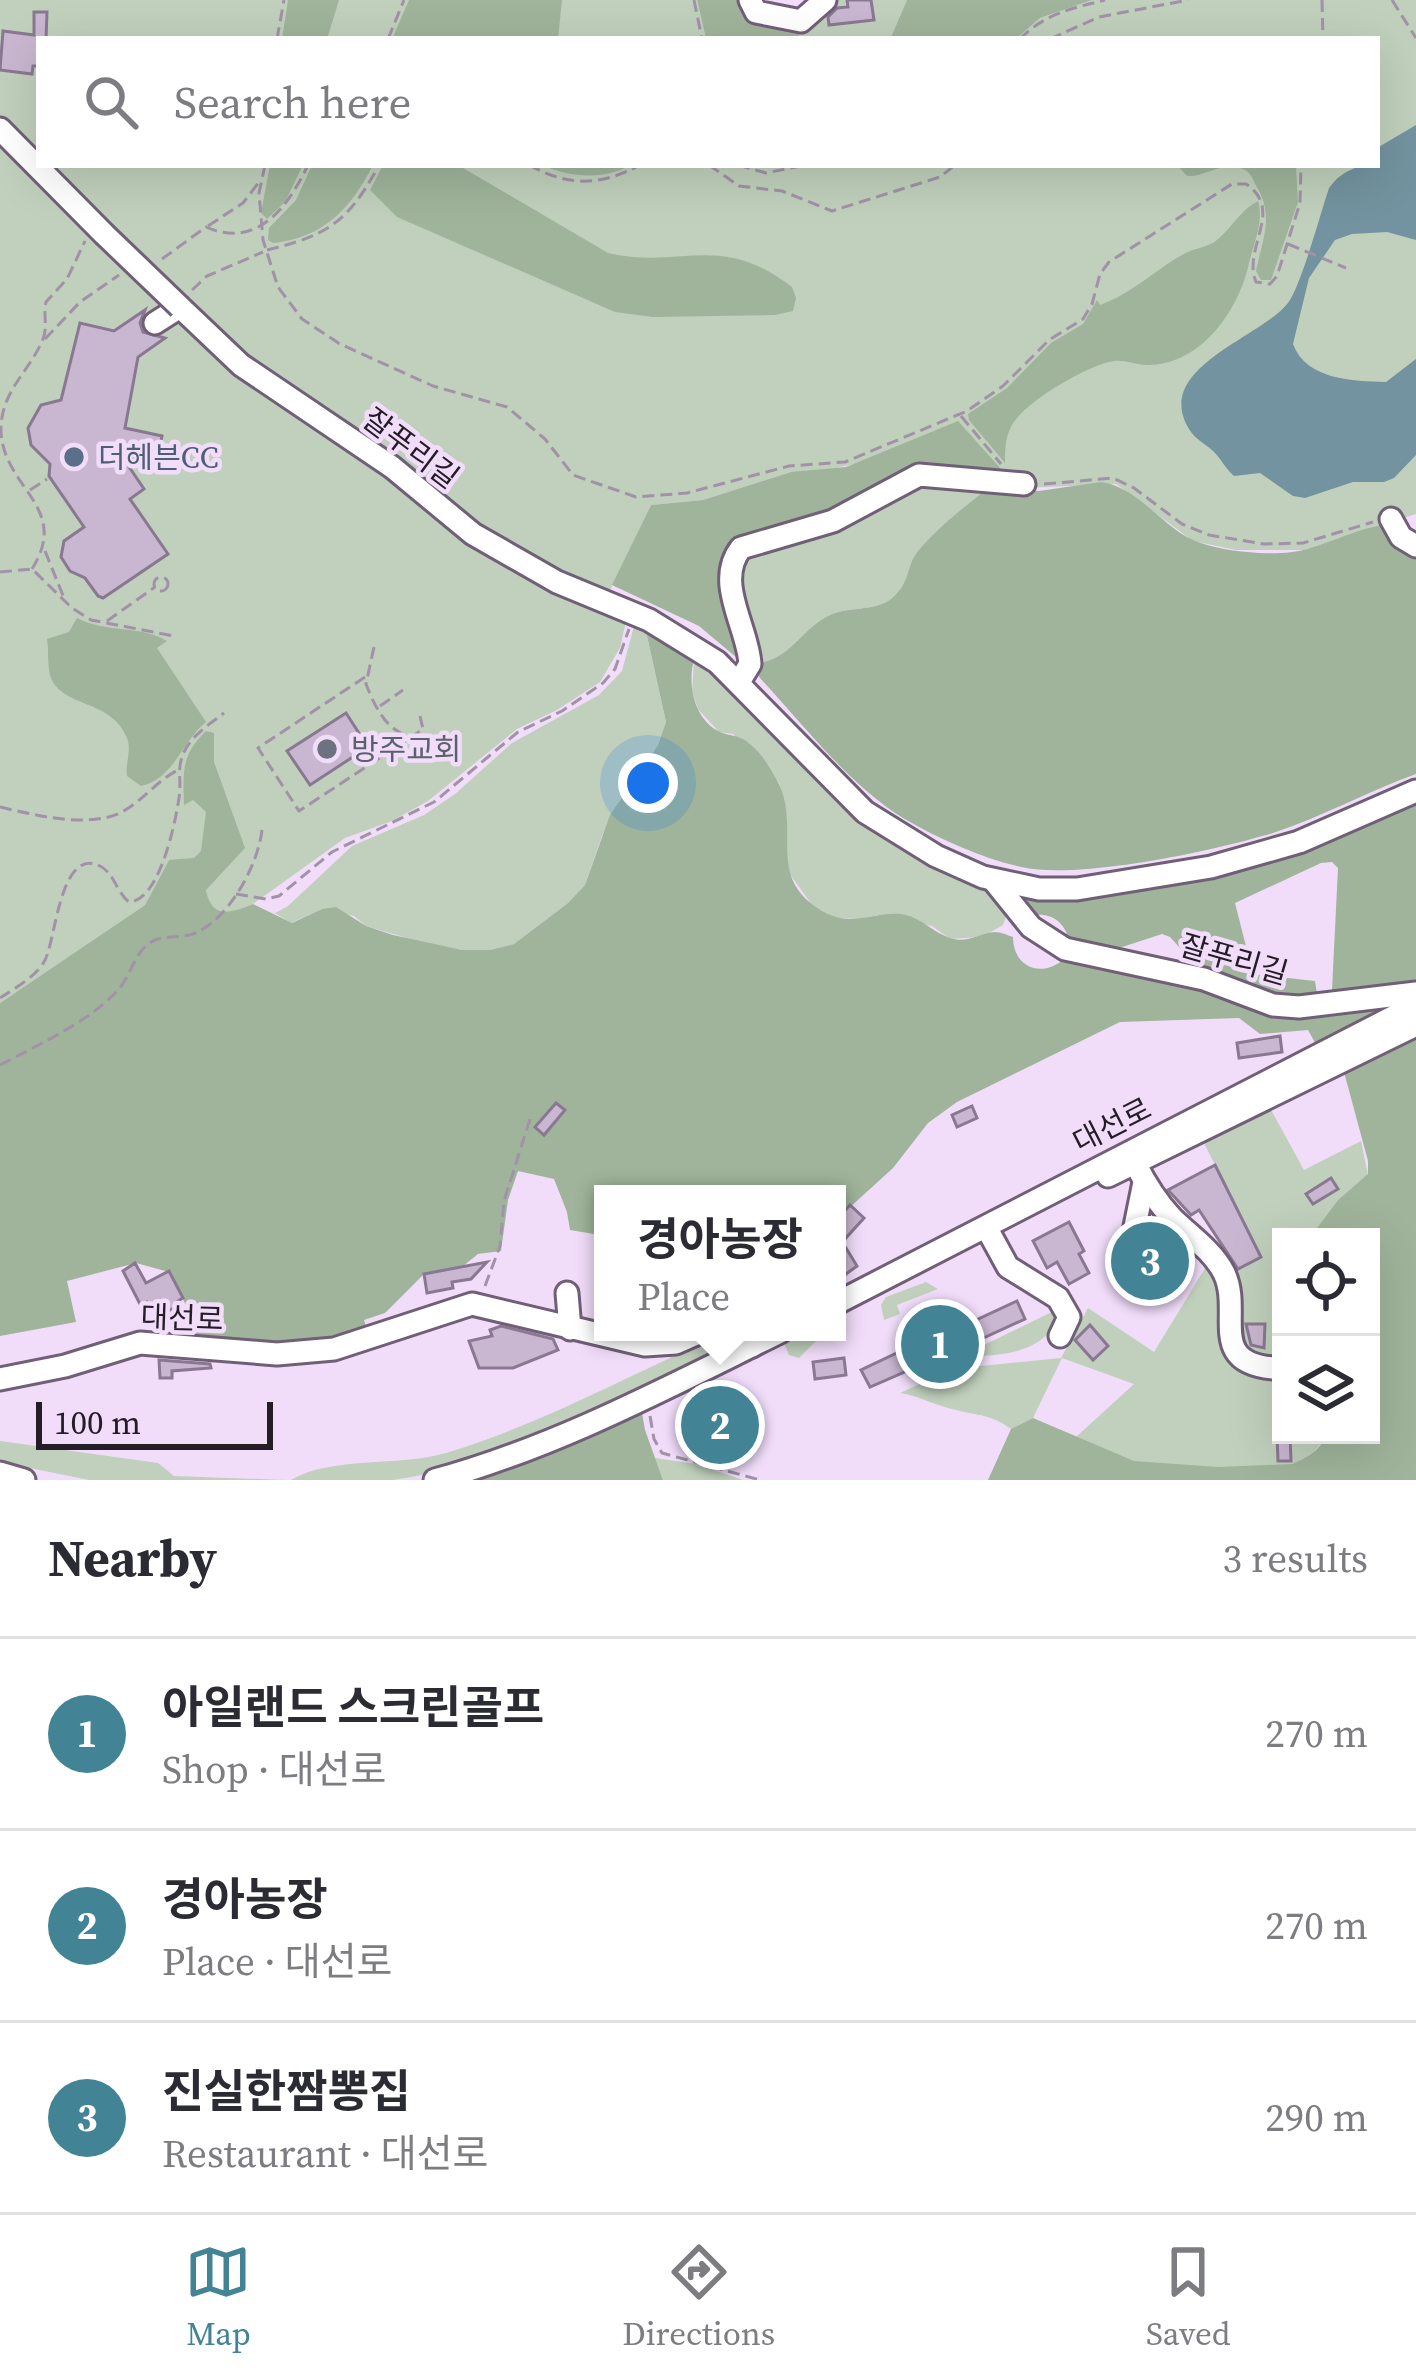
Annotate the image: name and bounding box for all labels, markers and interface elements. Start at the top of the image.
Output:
search box [36,36,1380,168]
icon: search [78,69,144,135]
text: Search here [174,71,411,133]
street label: 잘푸리길 [355,398,467,498]
place label: 더헤븐CC [98,437,219,478]
marker: 더헤븐CC [61,444,87,470]
place label: 방주교회 [351,729,461,770]
marker: 방주교회 [314,736,340,762]
your location [618,753,678,813]
street label: 잘푸리길 [1175,924,1293,994]
street label: 대선로 [1066,1088,1158,1162]
popup [594,1185,846,1341]
text: 경아농장 [637,1208,803,1270]
pin: 3 [1111,1216,1189,1306]
map controls [1272,1228,1380,1444]
button: locate [1272,1228,1380,1336]
text: Place [637,1270,730,1323]
street label: 대선로 [140,1296,224,1340]
pin: 1 [901,1299,979,1389]
button: layers [1272,1336,1380,1444]
pin: 2 [681,1380,759,1470]
scale bar [36,1396,273,1449]
text: 100 m [54,1400,141,1445]
text: Nearby [48,1523,217,1593]
text: 3 results [1223,1532,1368,1585]
text: 아일랜드 스크린골프 [162,1676,544,1738]
text: 1 [76,1707,98,1760]
text: 270 m [1265,1707,1368,1760]
text: Shop · 대선로 [162,1743,386,1796]
text: 경아농장 [162,1868,328,1930]
text: 2 [76,1899,98,1952]
text: 270 m [1265,1899,1368,1952]
text: Place · 대선로 [162,1935,393,1988]
text: 진실한짬뽕집 [162,2060,410,2122]
text: 3 [76,2091,98,2144]
text: 290 m [1265,2091,1368,2144]
text: Restaurant · 대선로 [162,2127,488,2180]
tab: Map [185,2239,251,2356]
tab: Directions [622,2239,775,2356]
tab: Saved [1146,2239,1231,2356]

